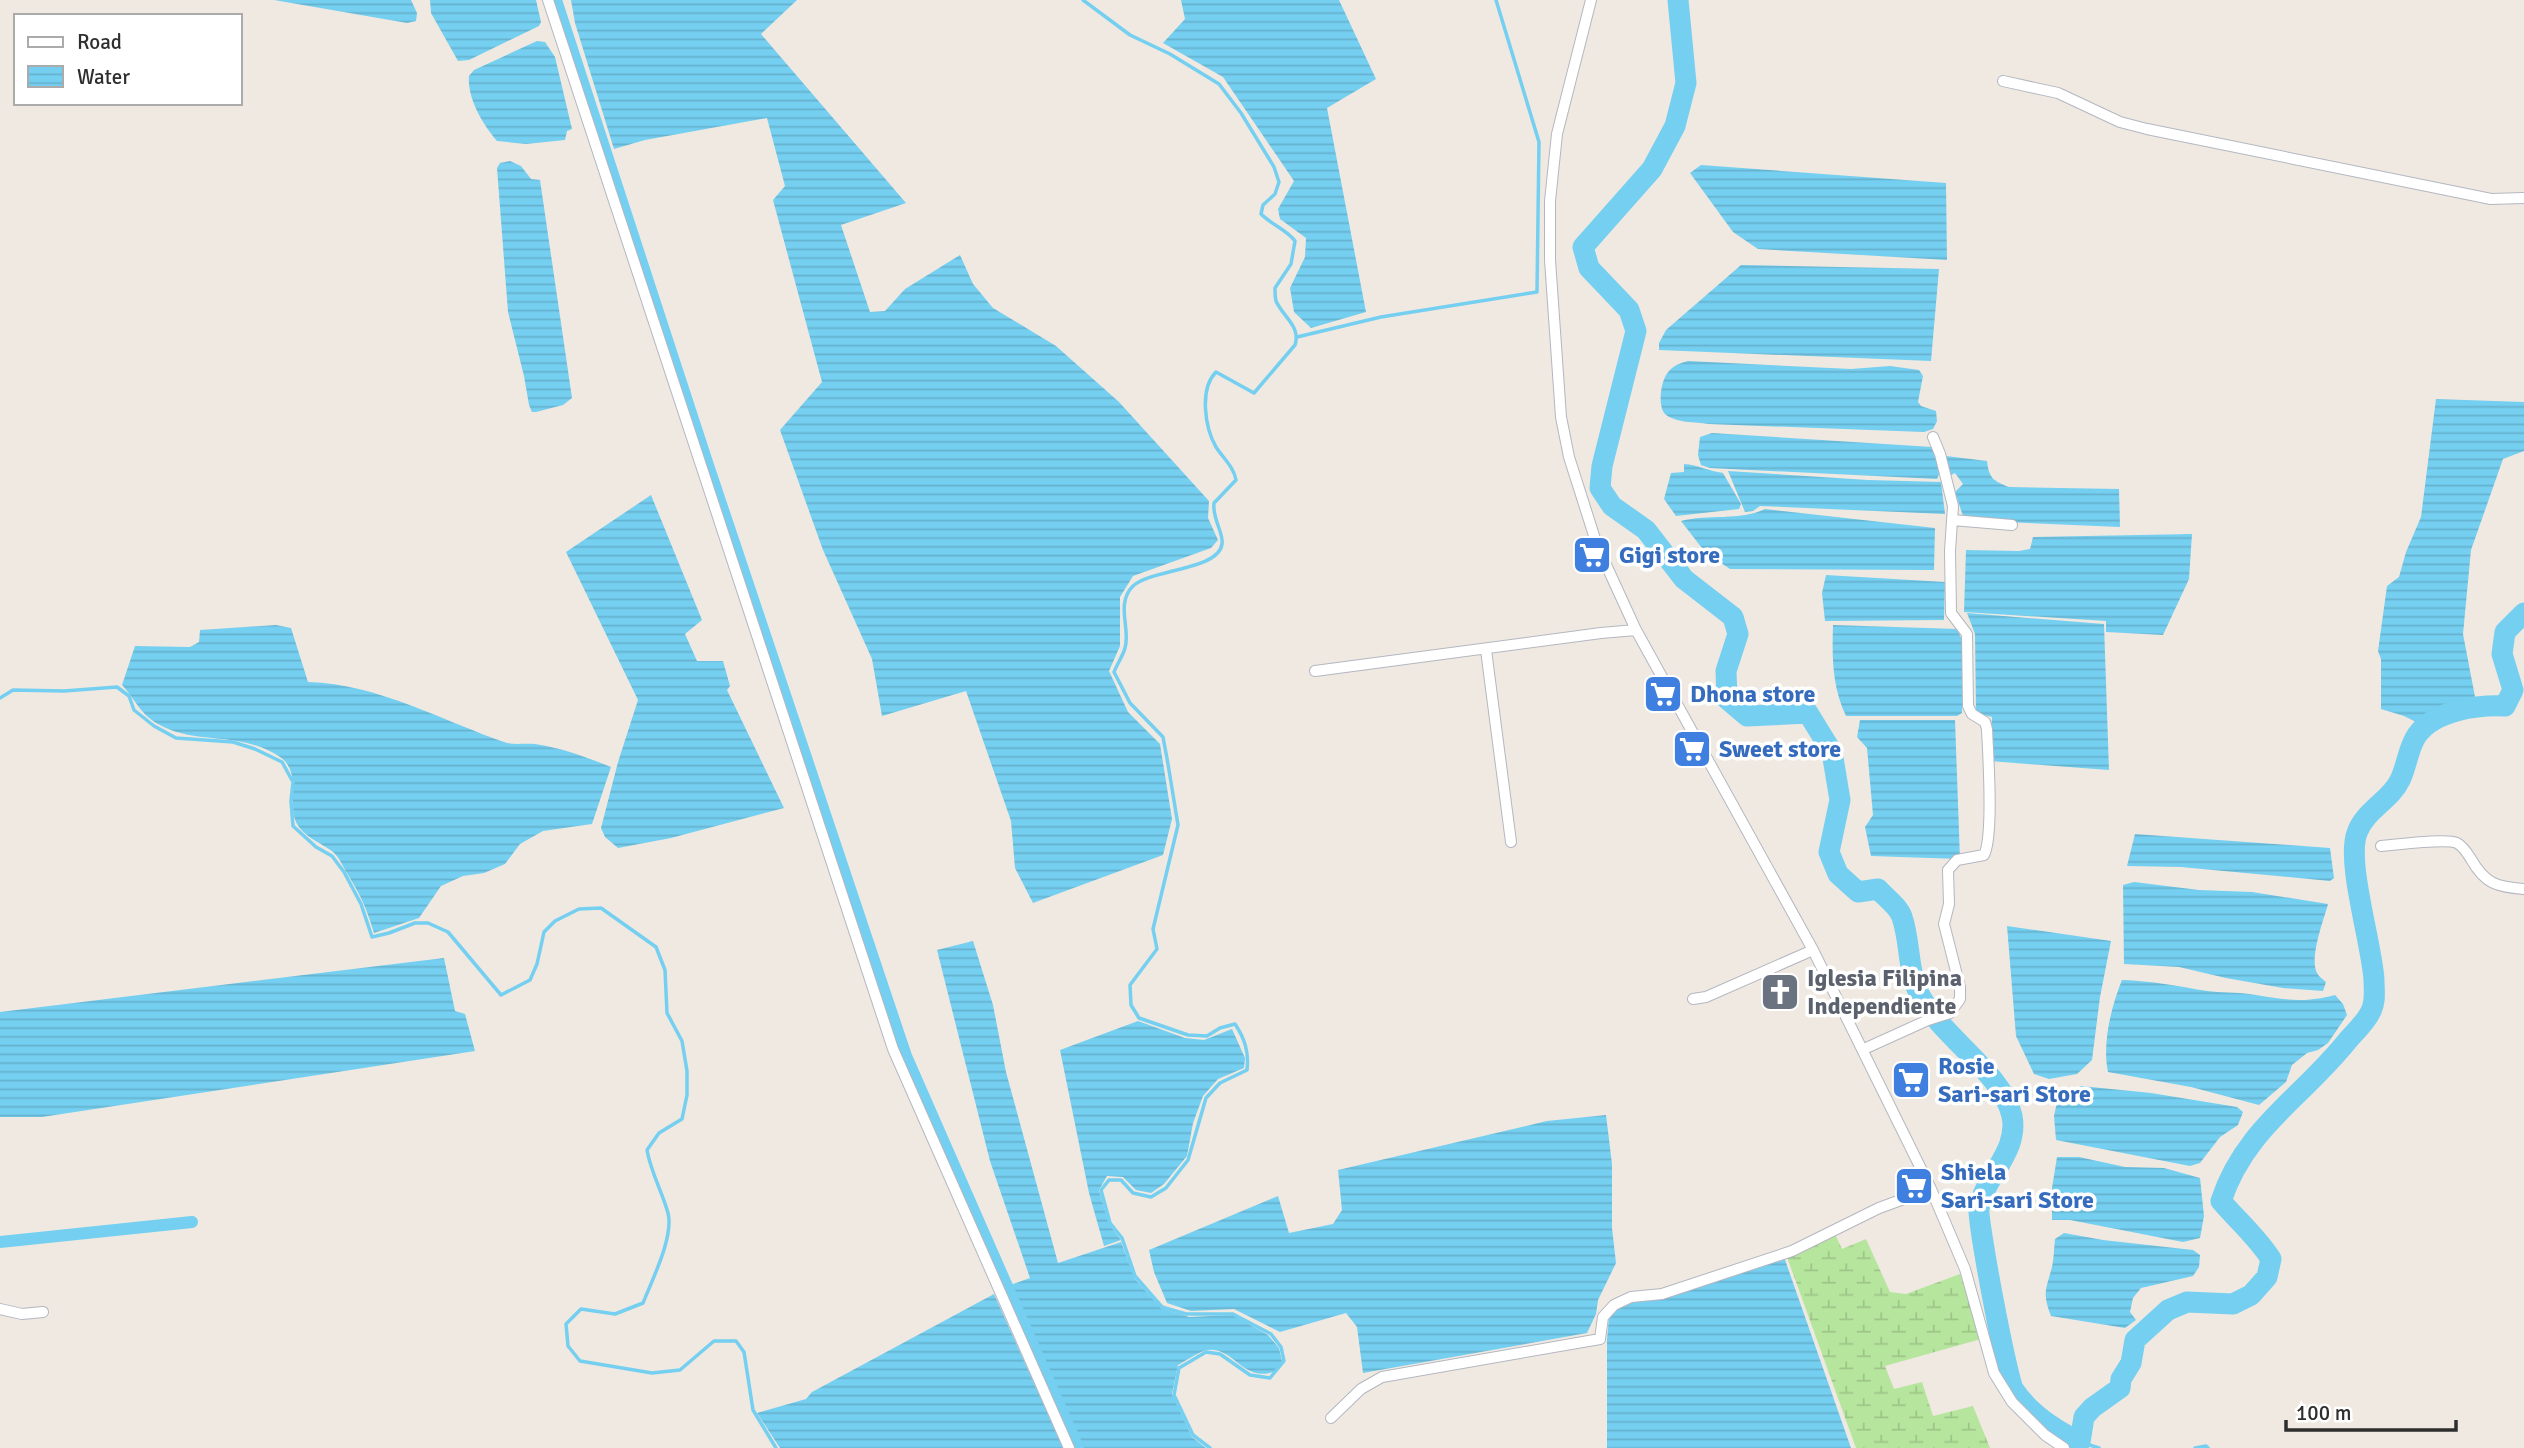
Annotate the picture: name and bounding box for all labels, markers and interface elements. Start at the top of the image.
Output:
legend [14,14,242,105]
text: Road [77,29,122,55]
text: Water [77,64,130,90]
supermarket icon: Gigi store [1571,534,1613,576]
place label: Gigi store [1619,540,1720,570]
supermarket icon: Dhona store [1642,673,1684,715]
place label: Dhona store [1690,679,1815,709]
supermarket icon: Sweet store [1671,728,1713,770]
place label: Sweet store [1719,734,1841,764]
place label: Iglesia Filipina Independiente [1807,963,1962,1021]
church icon: Iglesia Filipina Independiente [1759,971,1801,1013]
place label: Rosie Sari-sari Store [1938,1051,2091,1109]
supermarket icon: Rosie Sari-sari Store [1890,1059,1932,1101]
place label: Shiela Sari-sari Store [1941,1157,2094,1215]
supermarket icon: Shiela Sari-sari Store [1893,1165,1935,1207]
scale bar [2286,1388,2456,1432]
text: 100 m [2296,1400,2351,1426]

